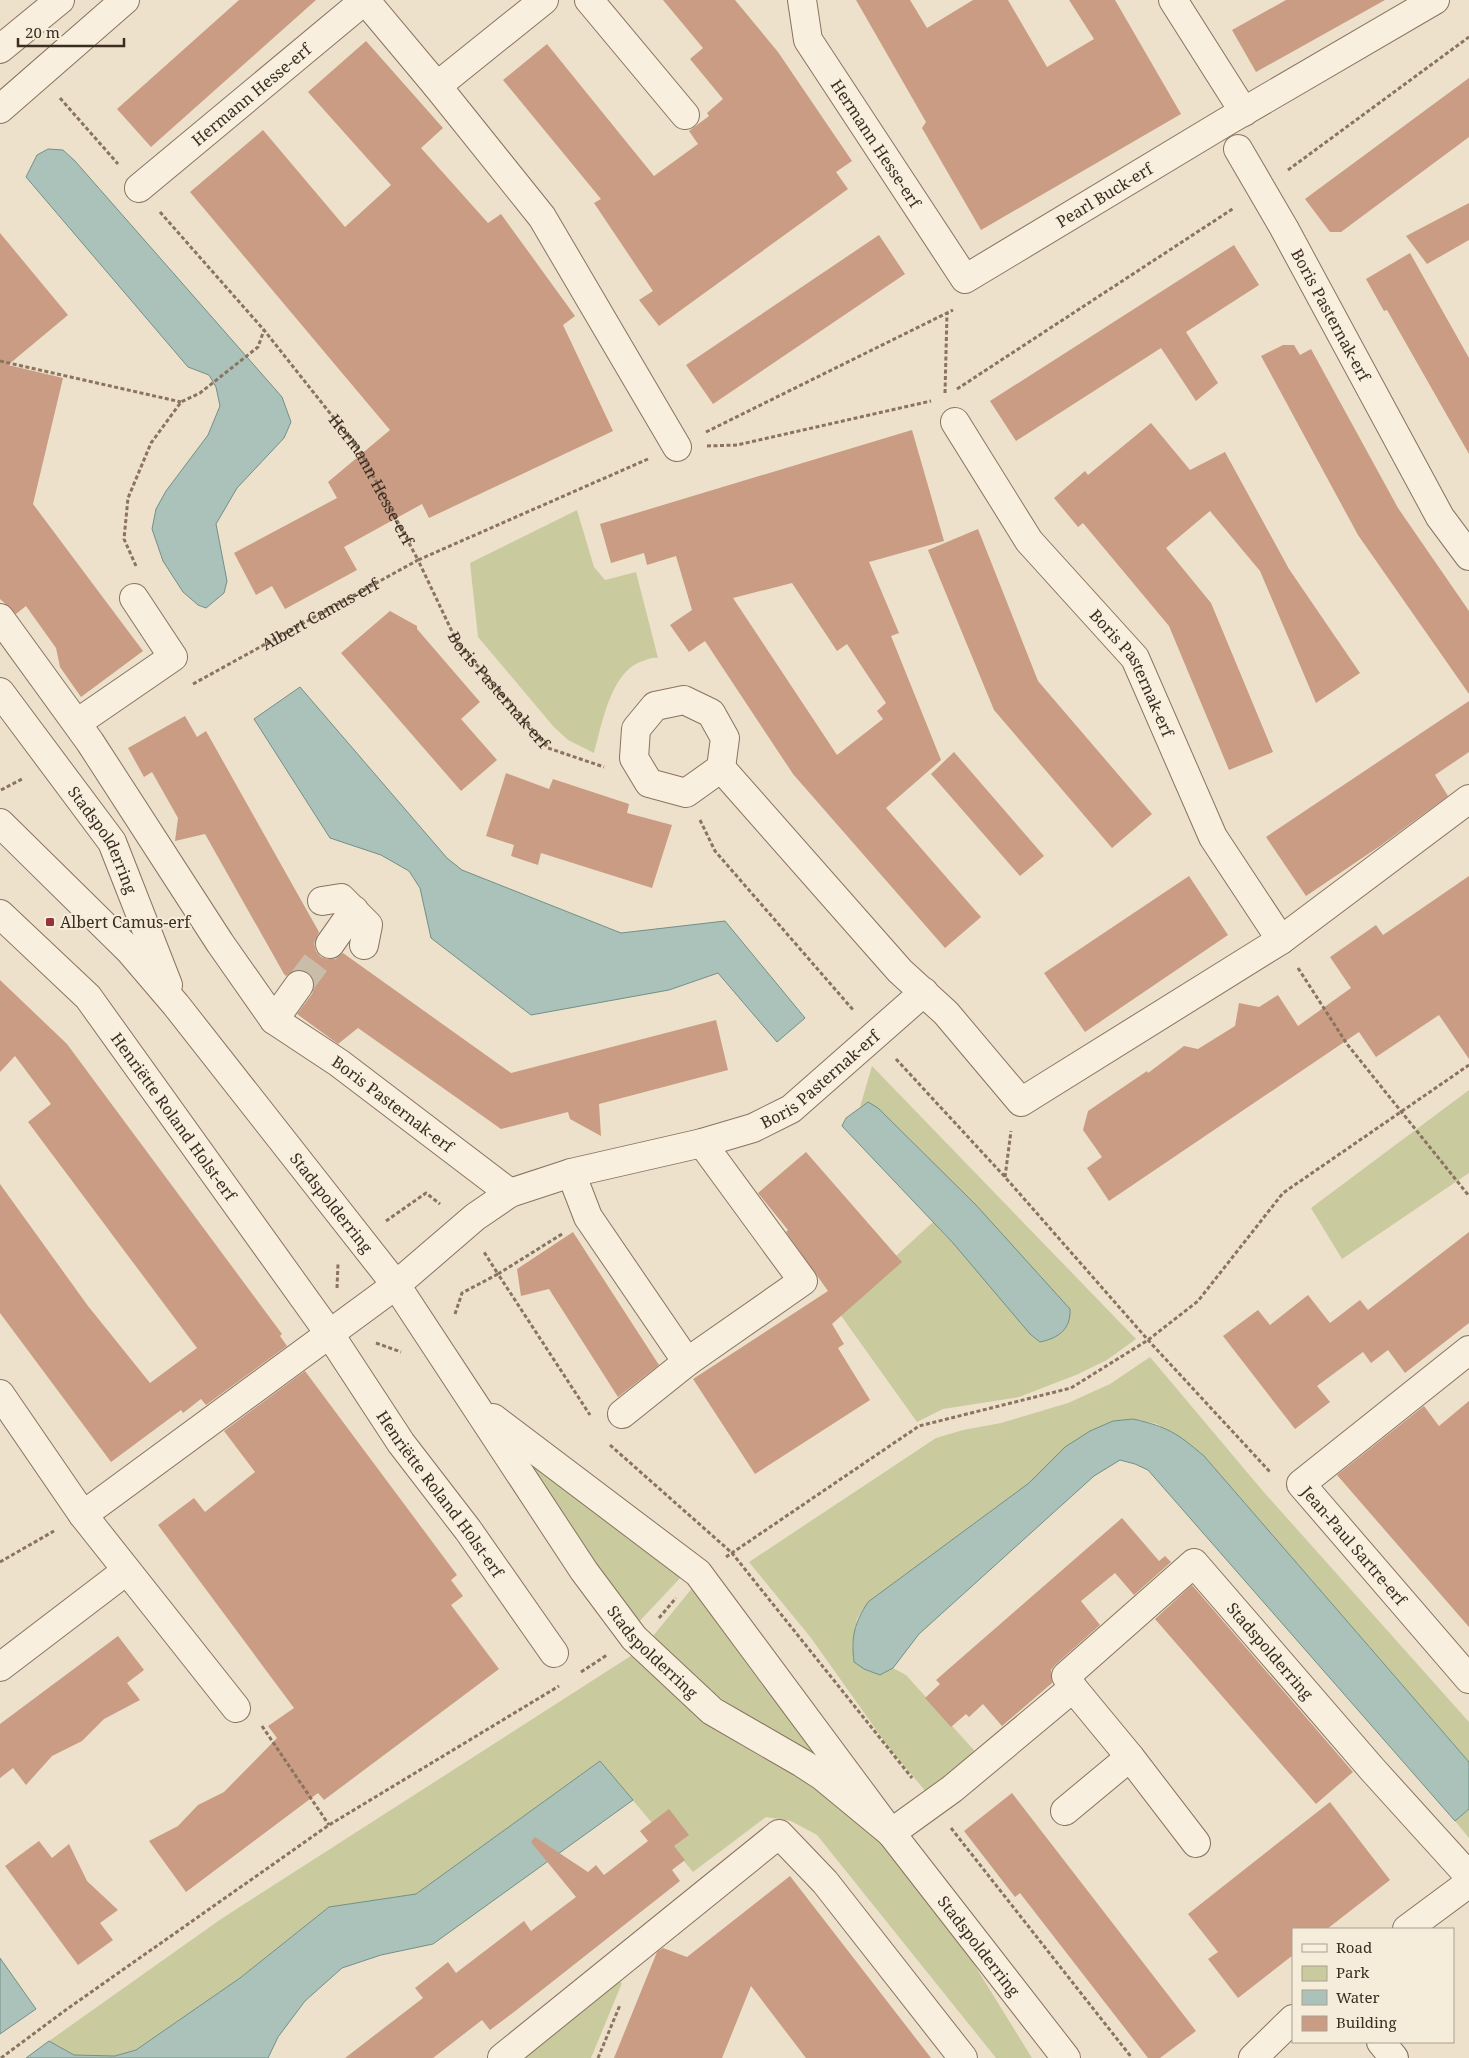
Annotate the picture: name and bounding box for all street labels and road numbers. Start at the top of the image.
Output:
street label: Hermann Hesse-erf [187,37,317,151]
street label: Hermann Hesse-erf [826,75,927,213]
street label: Pearl Buck-erf [1052,157,1158,233]
street label: Boris Pasternak-erf [1286,245,1376,387]
street label: Hermann Hesse-erf [324,409,420,551]
street label: Albert Camus-erf [258,572,384,655]
street label: Boris Pasternak-erf [1085,604,1180,742]
street label: Boris Pasternak-erf [443,628,556,755]
street label: Stadspolderring [63,782,142,897]
street label: Boris Pasternak-erf [757,1024,886,1134]
street label: Henriëtte Roland Holst-erf [106,1028,243,1207]
street label: Boris Pasternak-erf [328,1050,460,1158]
street label: Stadspolderring [285,1148,378,1258]
street label: Henriëtte Roland Holst-erf [372,1406,510,1583]
street label: Jean-Paul Sartre-erf [1296,1480,1413,1611]
street label: Stadspolderring [1222,1598,1319,1705]
street label: Stadspolderring [602,1601,703,1703]
street label: Stadspolderring [933,1891,1025,2001]

